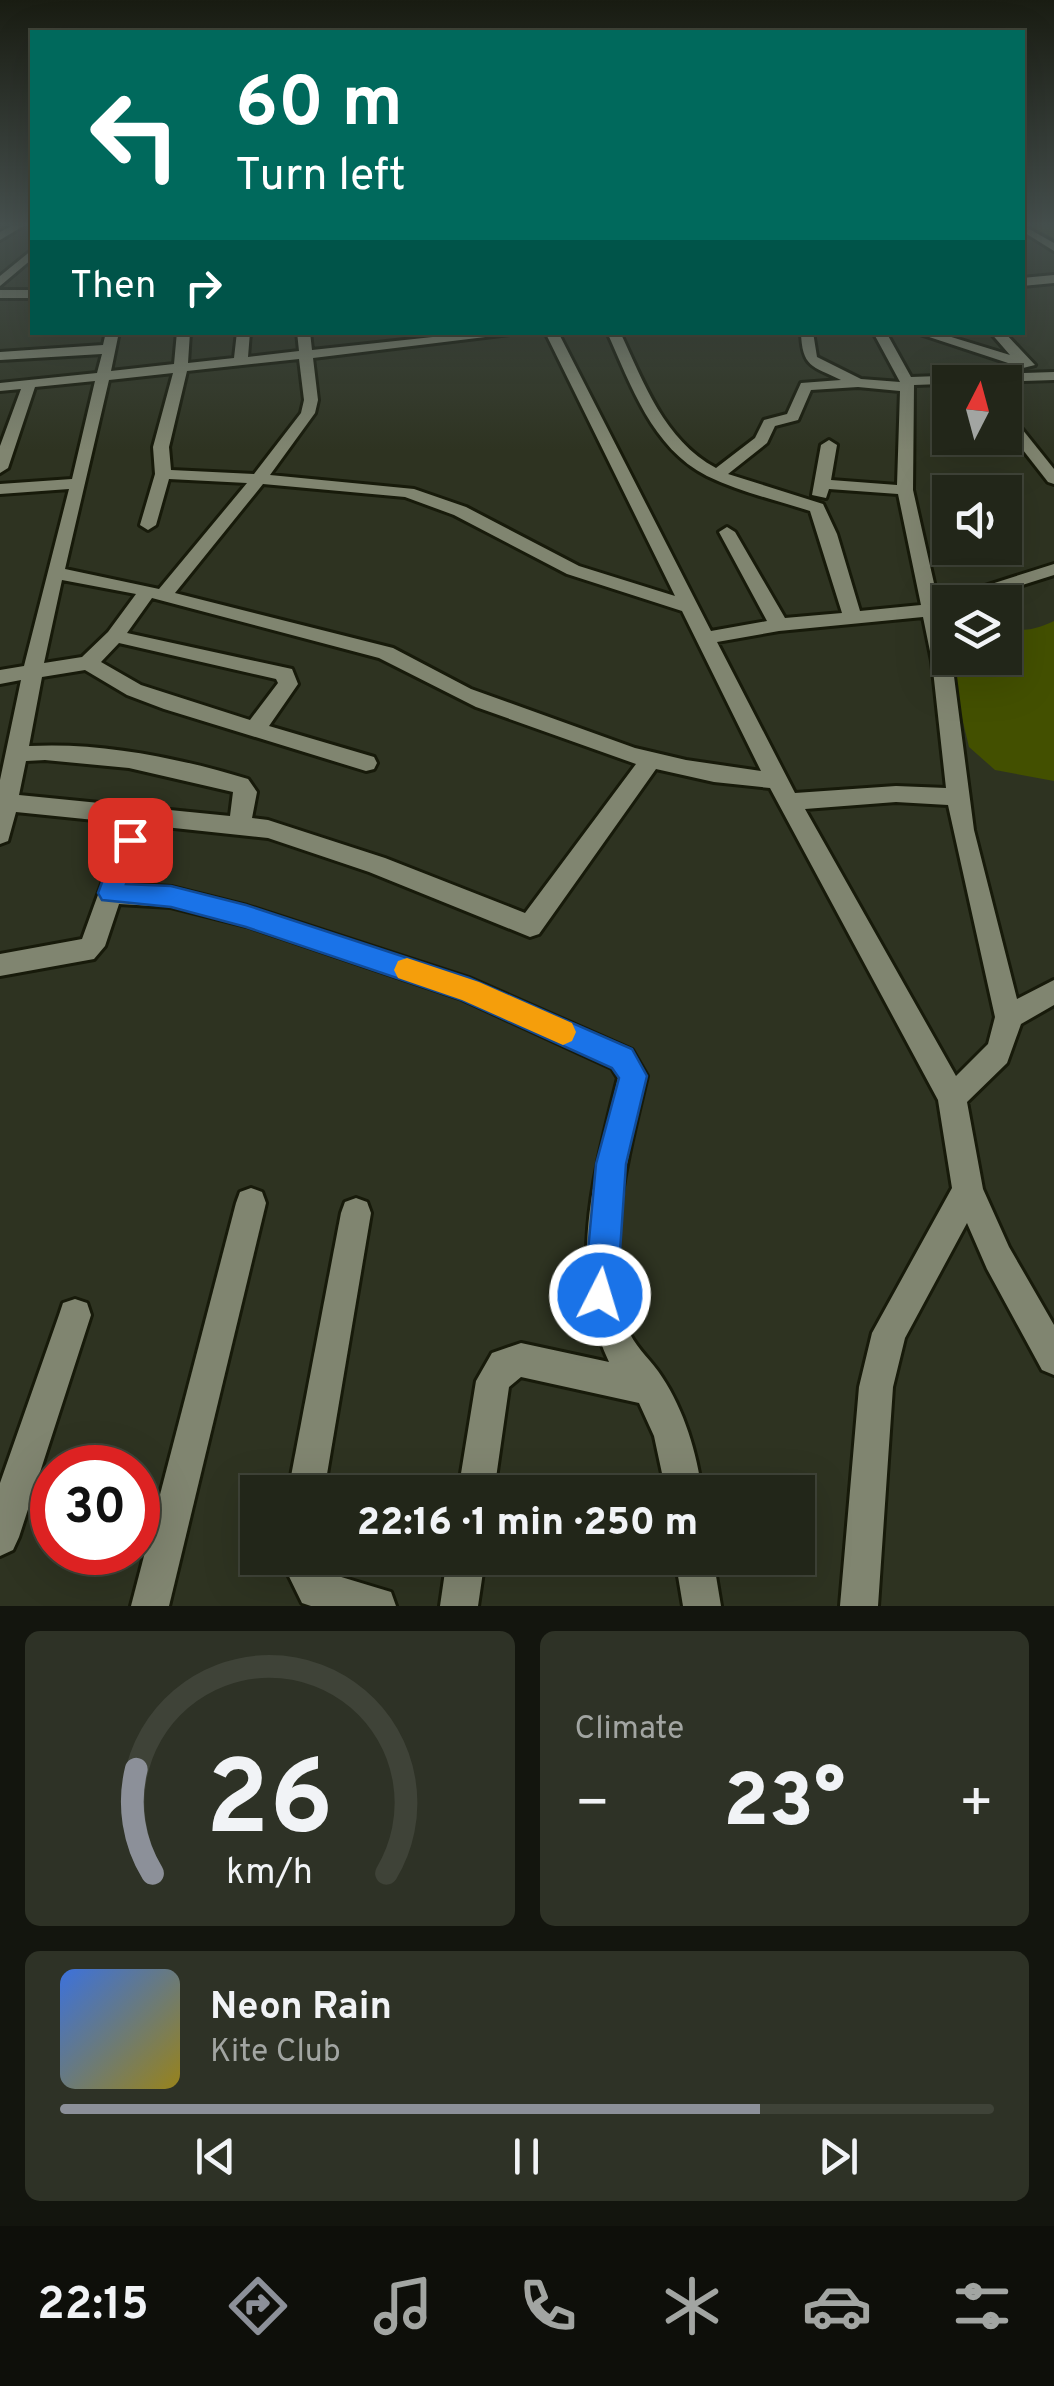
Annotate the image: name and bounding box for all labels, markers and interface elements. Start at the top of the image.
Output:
text: 60 m [235,62,403,151]
icon: left [70,70,200,200]
text: Turn left [235,149,406,206]
icon: right [176,260,231,315]
text: Then [70,263,156,312]
north arrow [932,365,1022,455]
map controls [932,365,1022,675]
button: sound [932,475,1022,565]
button: layers [932,585,1022,675]
pin [88,798,173,883]
icon: arrive [103,813,158,868]
position arrow [548,1243,652,1347]
speed limit sign: 30 [30,1445,160,1575]
text: 22:16 · 1 min · 250 m [357,1500,698,1549]
text: Climate [575,1710,684,1750]
text: 26 [206,1739,334,1871]
text: 23° [723,1758,845,1853]
text: − [575,1771,610,1841]
text: + [959,1771,994,1841]
text: km/h [226,1851,313,1897]
text: Neon Rain [210,1984,392,2033]
text: Kite Club [210,2033,341,2073]
icon: previous [188,2129,243,2184]
icon: pause [499,2129,554,2184]
icon: next [811,2129,866,2184]
icon: directions [223,2271,293,2341]
icon: music [368,2271,438,2341]
icon: phone [513,2271,583,2341]
icon: climate [657,2271,727,2341]
icon: car [802,2271,872,2341]
icon: filters [947,2271,1017,2341]
text: 22:15 [37,2278,149,2335]

